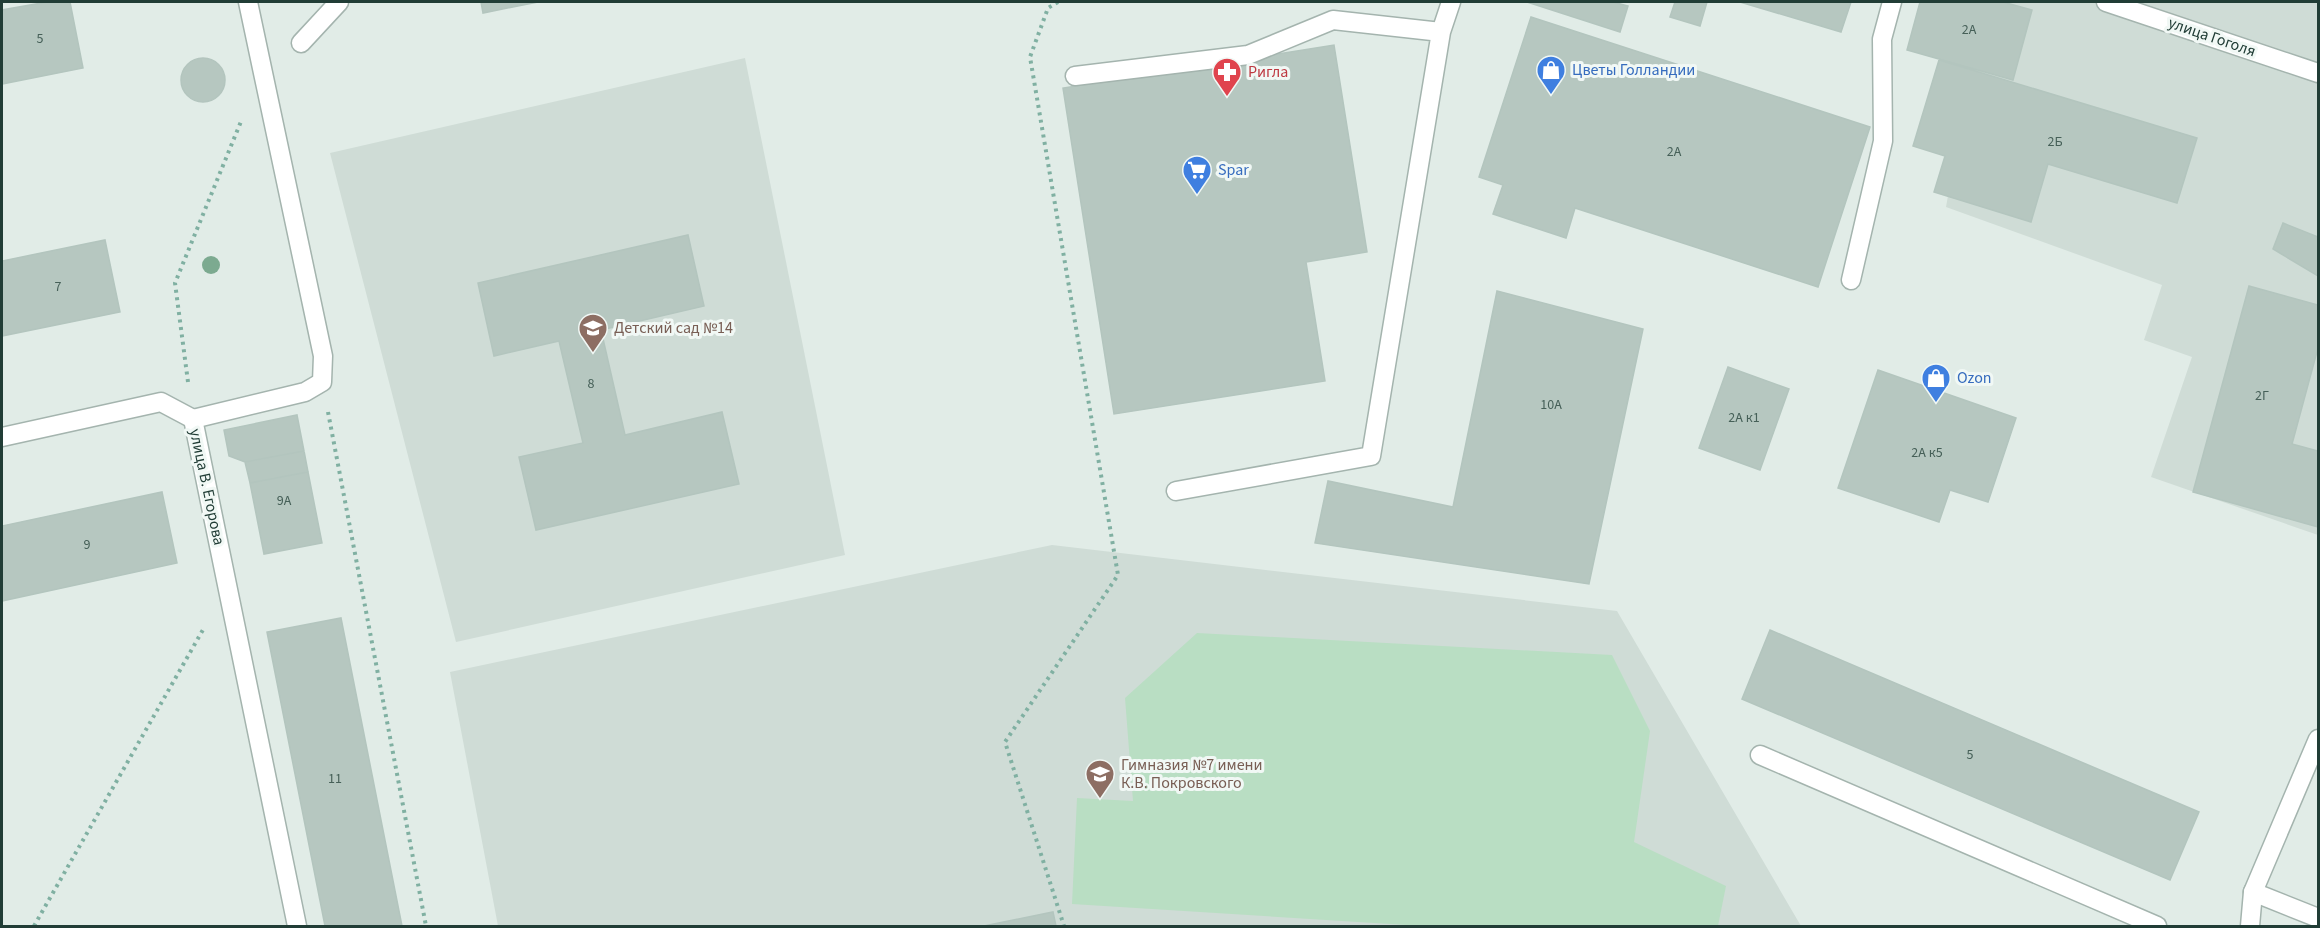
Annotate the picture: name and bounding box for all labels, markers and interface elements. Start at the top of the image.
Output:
street label: улица Гоголя [2165,12,2259,62]
house number: 2А [1962,20,1977,40]
house number: 5 [37,29,44,49]
shop icon: Цветы Голландии [1535,54,1567,96]
pharmacy icon: Ригла [1211,56,1243,98]
place label: Цветы Голландии [1572,59,1695,81]
place label: Ригла [1248,61,1288,83]
house number: 2Б [2047,132,2063,152]
house number: 2А [1667,142,1682,162]
supermarket icon: Spar [1181,154,1213,196]
place label: Spar [1218,159,1249,181]
house number: 7 [55,277,62,297]
school or university icon: Детский сад №14 [577,312,609,354]
place label: Детский сад №14 [614,317,733,339]
shop icon: Ozon [1920,362,1952,404]
place label: Ozon [1957,367,1992,389]
house number: 8 [588,374,595,394]
house number: 2Г [2255,386,2269,406]
house number: 10А [1540,395,1562,415]
house number: 2А к1 [1728,408,1760,428]
street label: улица В. Егорова [184,427,230,547]
house number: 2А к5 [1911,443,1943,463]
house number: 9А [277,491,292,511]
house number: 9 [84,535,91,555]
house number: 5 [1967,745,1974,765]
place label: Гимназия №7 имени К.В. Покровского [1121,754,1263,794]
school or university icon: Гимназия №7 имени К.В. Покровского [1084,758,1116,800]
house number: 11 [328,769,342,789]

